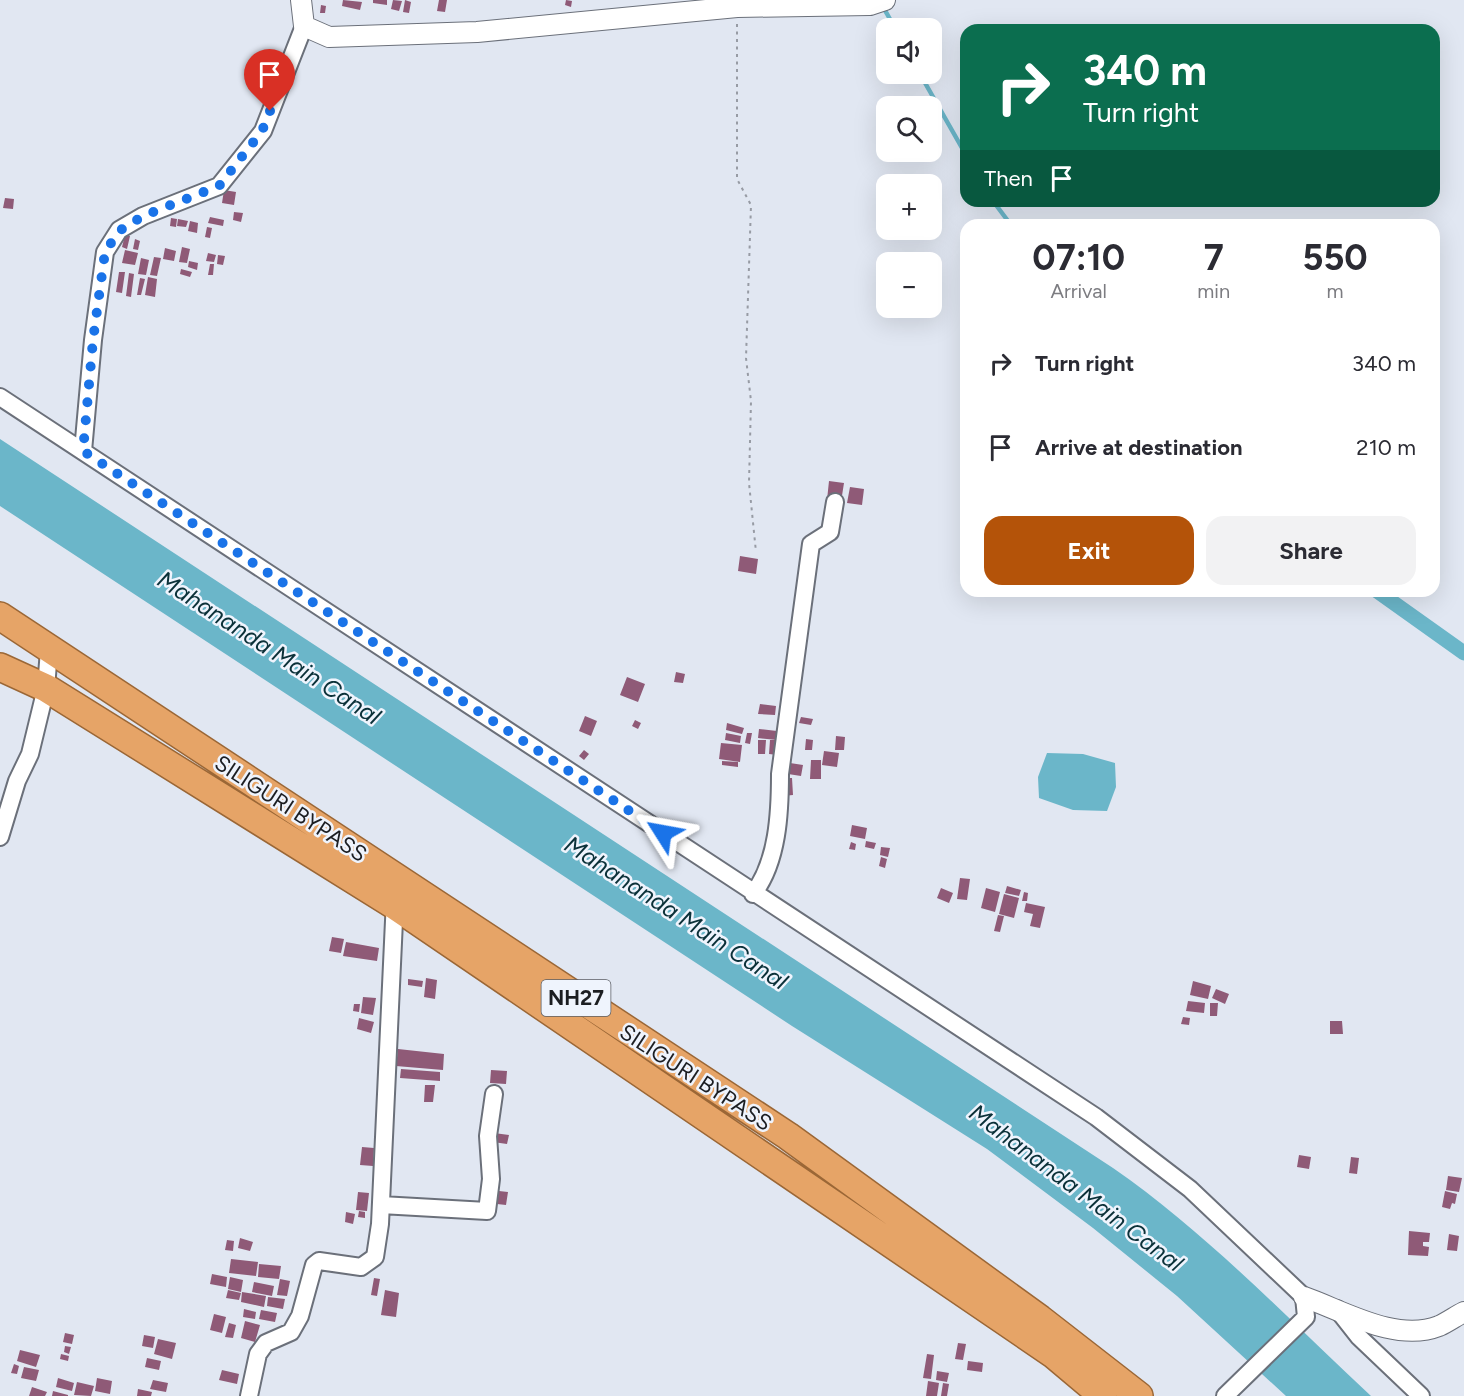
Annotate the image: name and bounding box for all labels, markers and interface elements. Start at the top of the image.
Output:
map controls [876,18,942,318]
button: sound [876,18,942,84]
text: 340 m [1083,45,1207,96]
icon: right [984,48,1062,126]
pin [244,49,295,111]
icon: arrive [253,58,286,91]
button: search [876,96,942,162]
text: Turn right [1083,96,1199,129]
icon: arrive [1045,162,1078,195]
text: Then [984,165,1033,192]
button: + [876,174,942,240]
text: 07:10 [1032,236,1125,279]
text: 7 [1204,236,1224,279]
text: 550 [1302,236,1368,279]
button: − [876,252,942,318]
text: Arrival [1050,279,1107,303]
text: min [1197,279,1230,303]
text: m [1327,279,1344,303]
icon: right [984,347,1017,380]
text: Turn right [1035,350,1134,377]
text: 340 m [1352,350,1416,377]
icon: arrive [984,431,1017,464]
text: Arrive at destination [1035,434,1243,461]
text: 210 m [1356,434,1416,461]
button: Exit [984,516,1194,585]
button: Share [1206,516,1416,585]
water label: Mahananda Main Canal [152,565,387,731]
street label: SILIGURI BYPASS [210,749,372,868]
position arrow [631,801,695,865]
water label: Mahananda Main Canal [559,830,794,996]
road number: NH27 [542,980,610,1016]
street label: SILIGURI BYPASS [615,1018,777,1137]
water label: Mahananda Main Canal [964,1098,1190,1278]

